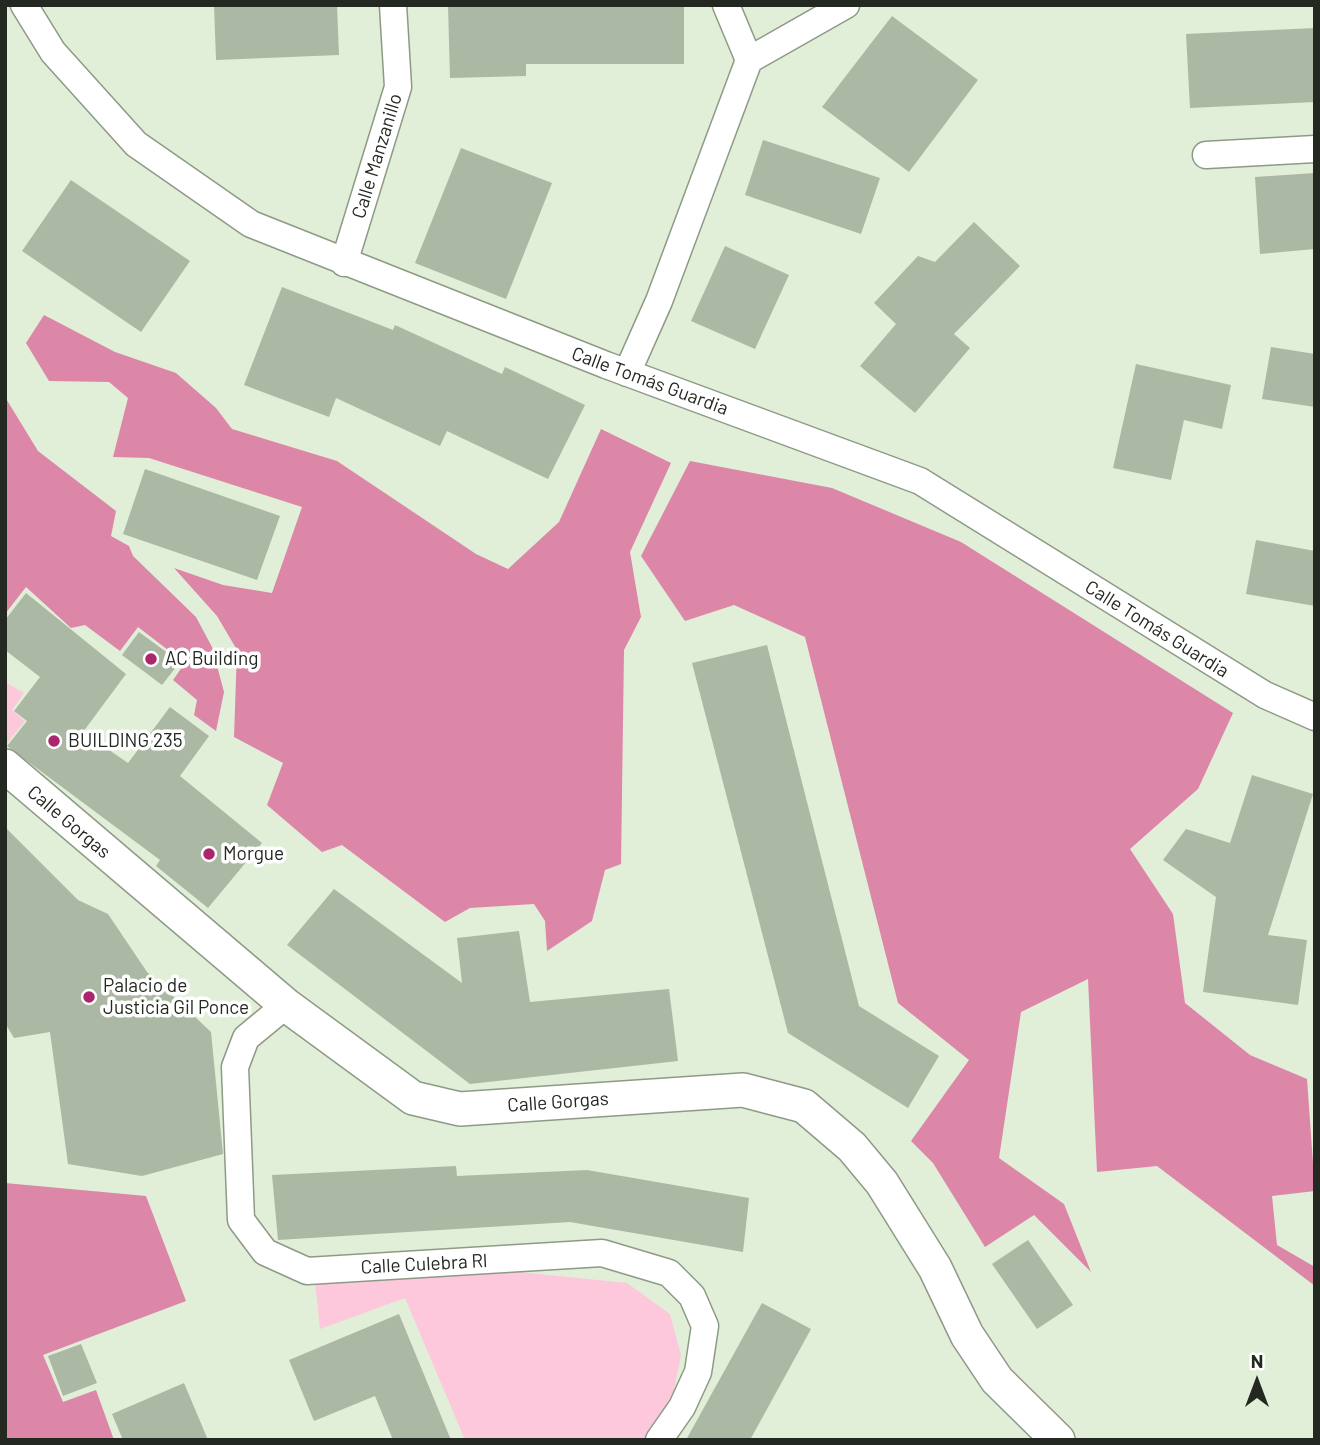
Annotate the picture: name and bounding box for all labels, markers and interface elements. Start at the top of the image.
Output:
street label: Calle Manzanillo [347,91,407,221]
street label: Calle Tomás Guardia [568,342,732,420]
street label: Calle Tomás Guardia [1081,576,1233,682]
place label: AC Building [165,648,258,670]
marker: AC Building [143,651,159,667]
place label: BUILDING 235 [68,730,183,752]
marker: BUILDING 235 [46,733,62,749]
street label: Calle Gorgas [23,781,115,863]
place label: Morgue [223,843,284,865]
marker: Morgue [201,846,217,862]
place label: Palacio de Justicia Gil Ponce [103,975,249,1019]
marker: Palacio de Justicia Gil Ponce [81,989,97,1005]
street label: Calle Gorgas [507,1087,609,1117]
street label: Calle Culebra Rl [360,1249,488,1279]
north arrow [1222,1347,1292,1417]
text: N [1251,1349,1263,1372]

